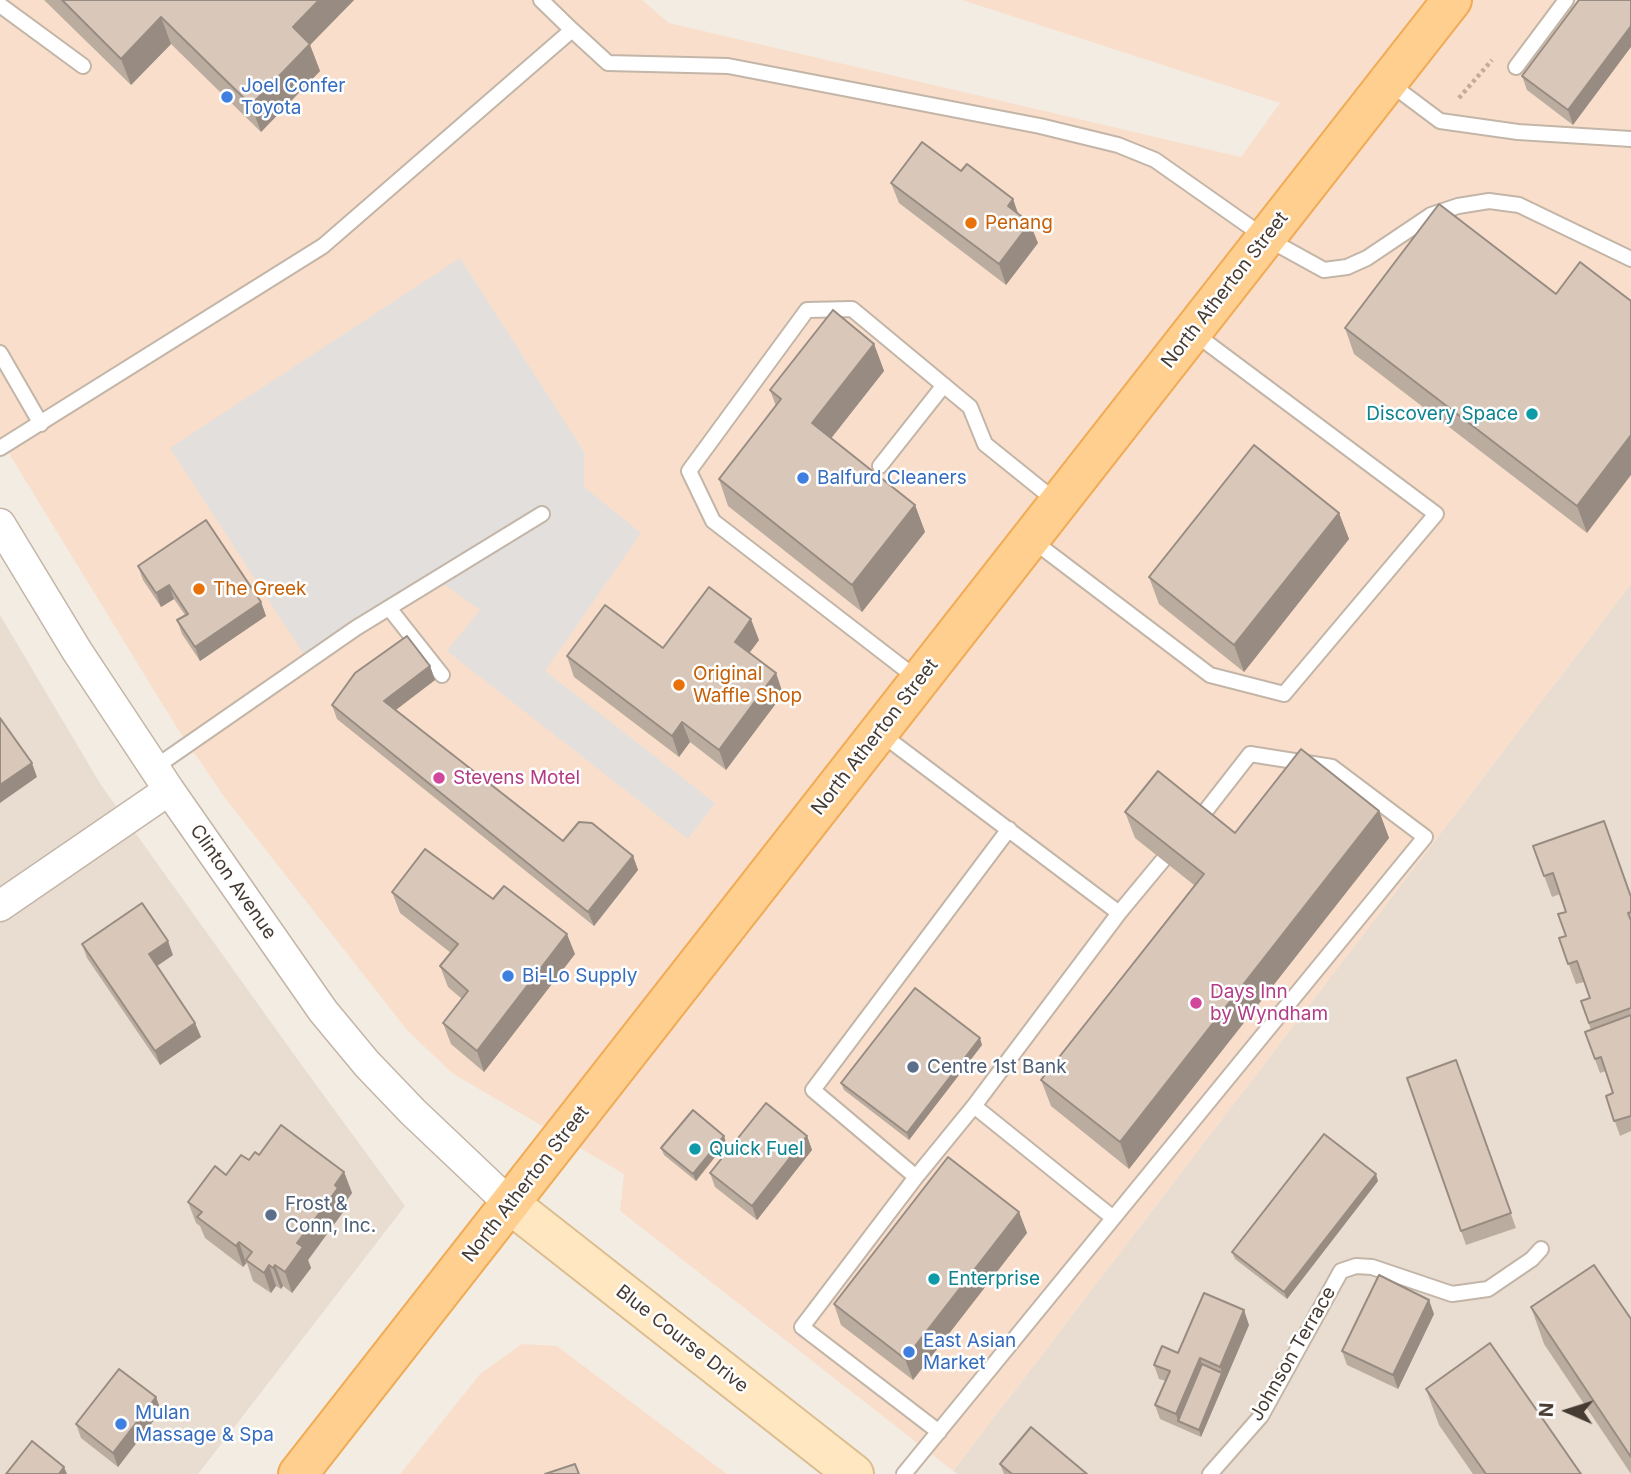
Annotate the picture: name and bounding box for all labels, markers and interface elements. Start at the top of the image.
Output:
place label: Joel Confer Toyota [241,75,345,119]
marker: Joel Confer Toyota [219,89,235,105]
street label: North Atherton Street [1157,207,1293,373]
place label: Penang [985,212,1053,234]
marker: Penang [963,215,979,231]
place label: Discovery Space [1366,403,1518,425]
marker: Discovery Space [1524,406,1540,422]
place label: Balfurd Cleaners [817,467,967,489]
marker: Balfurd Cleaners [795,470,811,486]
place label: The Greek [213,578,307,600]
marker: The Greek [191,581,207,597]
street label: North Atherton Street [807,654,943,820]
place label: Original Waffle Shop [693,663,802,707]
marker: Original Waffle Shop [671,677,687,693]
place label: Stevens Motel [453,767,580,789]
marker: Stevens Motel [431,770,447,786]
street label: Clinton Avenue [185,820,281,944]
place label: Bi-Lo Supply [522,965,637,987]
marker: Bi-Lo Supply [500,968,516,984]
place label: Days Inn by Wyndham [1210,981,1328,1025]
marker: Days Inn by Wyndham [1188,995,1204,1011]
place label: Centre 1st Bank [927,1056,1067,1078]
marker: Centre 1st Bank [905,1059,921,1075]
street label: North Atherton Street [458,1101,594,1267]
place label: Quick Fuel [709,1138,803,1160]
marker: Quick Fuel [687,1141,703,1157]
place label: Frost & Conn, Inc. [285,1193,376,1237]
marker: Frost & Conn, Inc. [263,1207,279,1223]
place label: Enterprise [948,1268,1040,1290]
marker: Enterprise [926,1271,942,1287]
street label: Blue Course Drive [611,1280,753,1398]
street label: Johnson Terrace [1245,1283,1341,1425]
place label: East Asian Market [923,1330,1016,1374]
marker: East Asian Market [901,1344,917,1360]
north arrow [1533,1376,1603,1446]
place label: Mulan Massage & Spa [135,1402,274,1446]
text: N [1535,1402,1558,1418]
marker: Mulan Massage & Spa [113,1416,129,1432]

